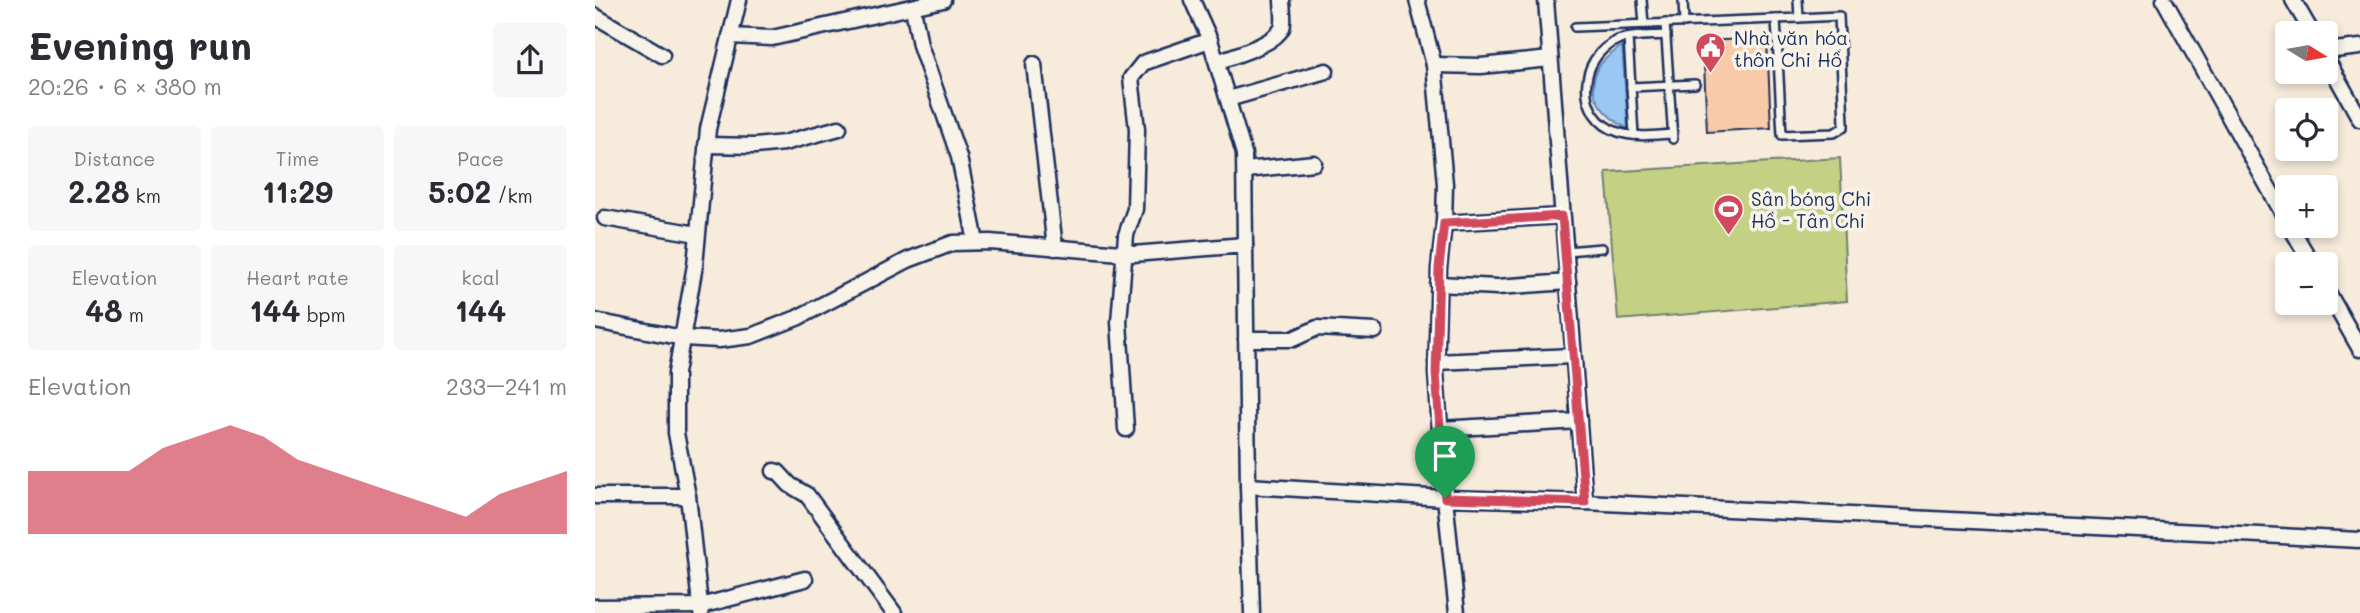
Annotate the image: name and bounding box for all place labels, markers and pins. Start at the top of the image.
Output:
place label: Nhà văn hóa thôn Chi Hồ [1734,25,1848,72]
public building icon: Nhà văn hóa thôn Chi Hồ [1694,31,1728,75]
place label: Sân bóng Chi Hồ - Tân Chi [1751,186,1871,233]
sports icon: Sân bóng Chi Hồ - Tân Chi [1711,192,1745,236]
pin [1415,426,1475,498]

